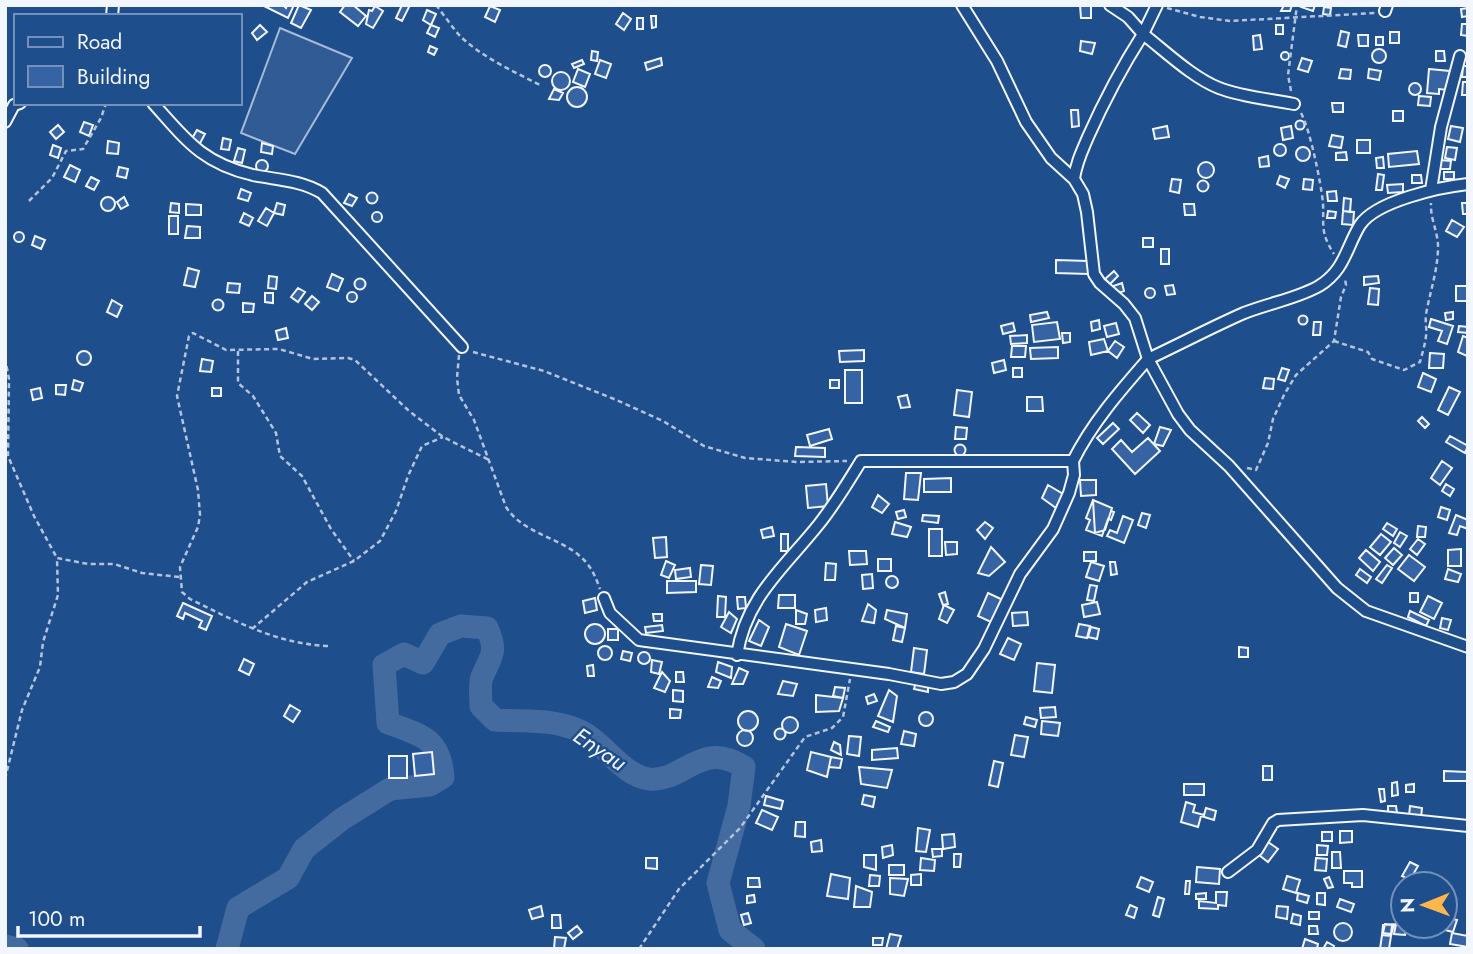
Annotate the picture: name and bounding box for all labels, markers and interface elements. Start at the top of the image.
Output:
legend [14,14,242,105]
text: Road [77,27,122,57]
text: Building [77,62,150,92]
water label: Enyau [566,719,634,780]
north arrow [1389,870,1459,940]
scale bar [18,894,200,938]
text: N [1394,898,1421,913]
text: 100 m [28,904,85,934]

